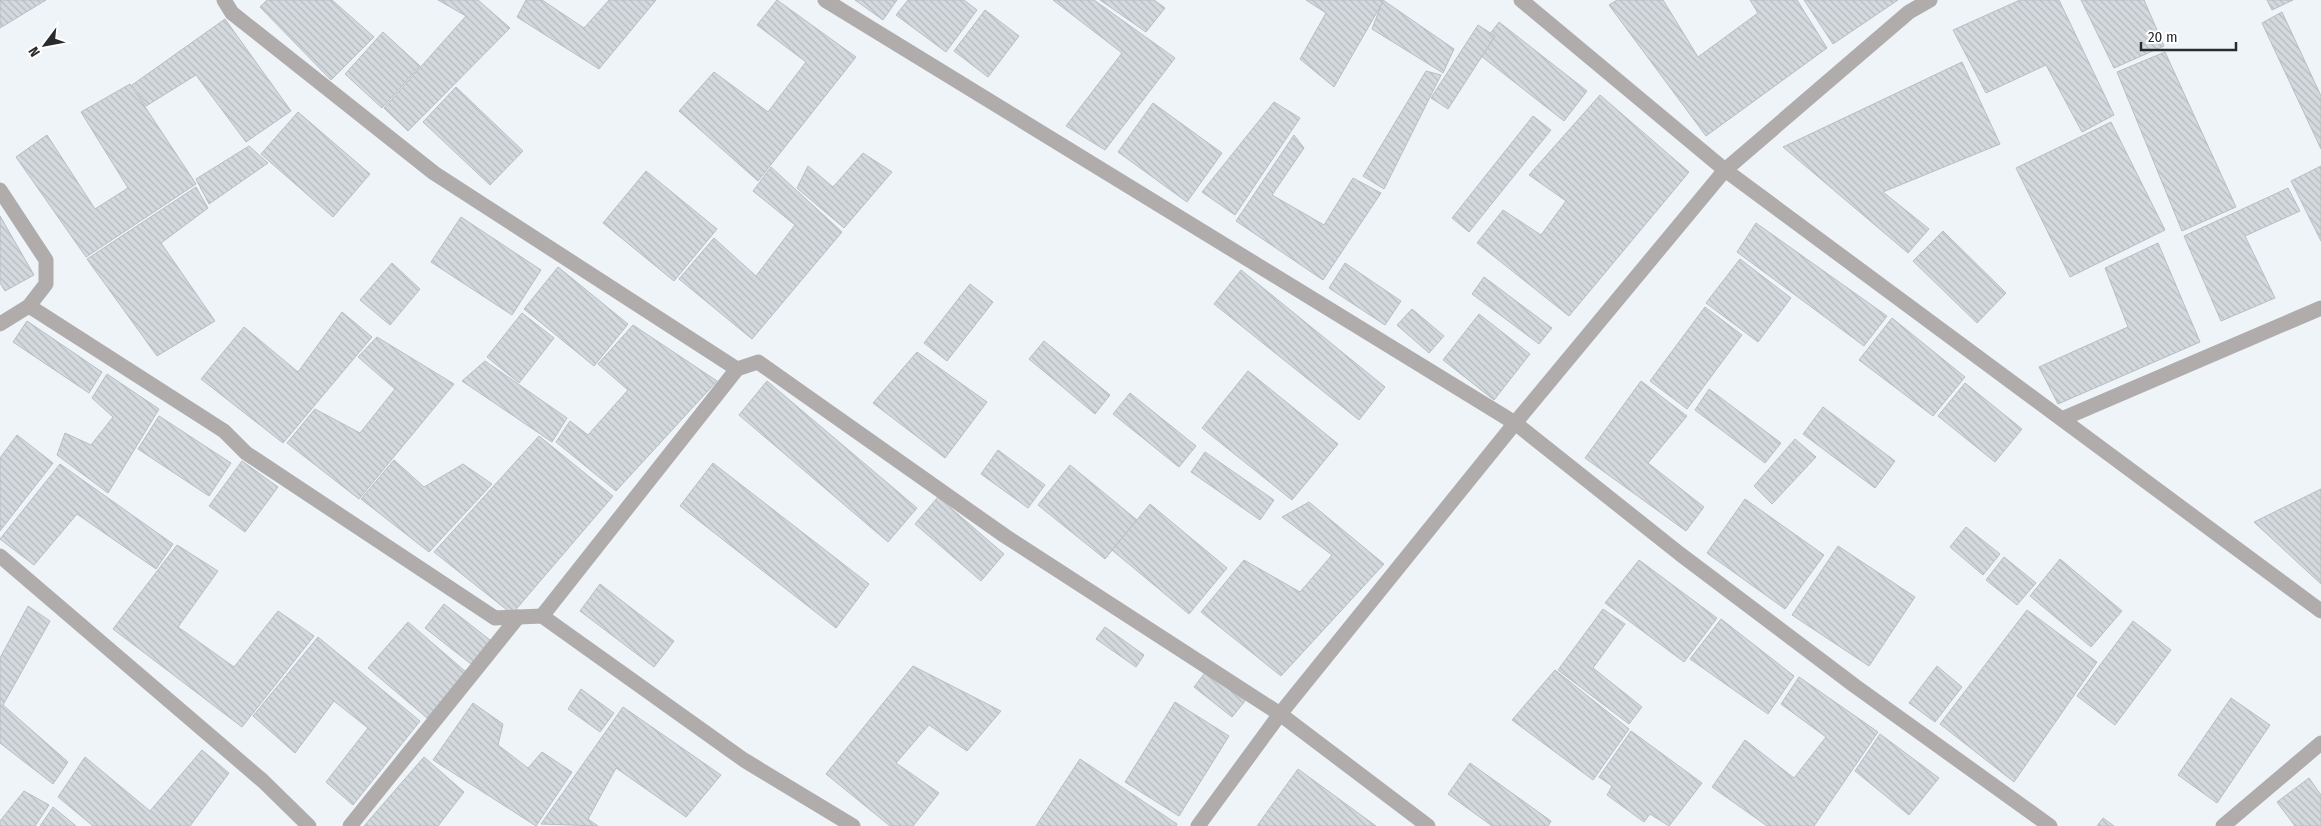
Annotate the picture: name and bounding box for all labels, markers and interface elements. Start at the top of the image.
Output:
north arrow [20,20,70,70]
scale bar [2141,20,2236,52]
text: 20 m [2148,28,2178,46]
text: N [25,44,44,60]

